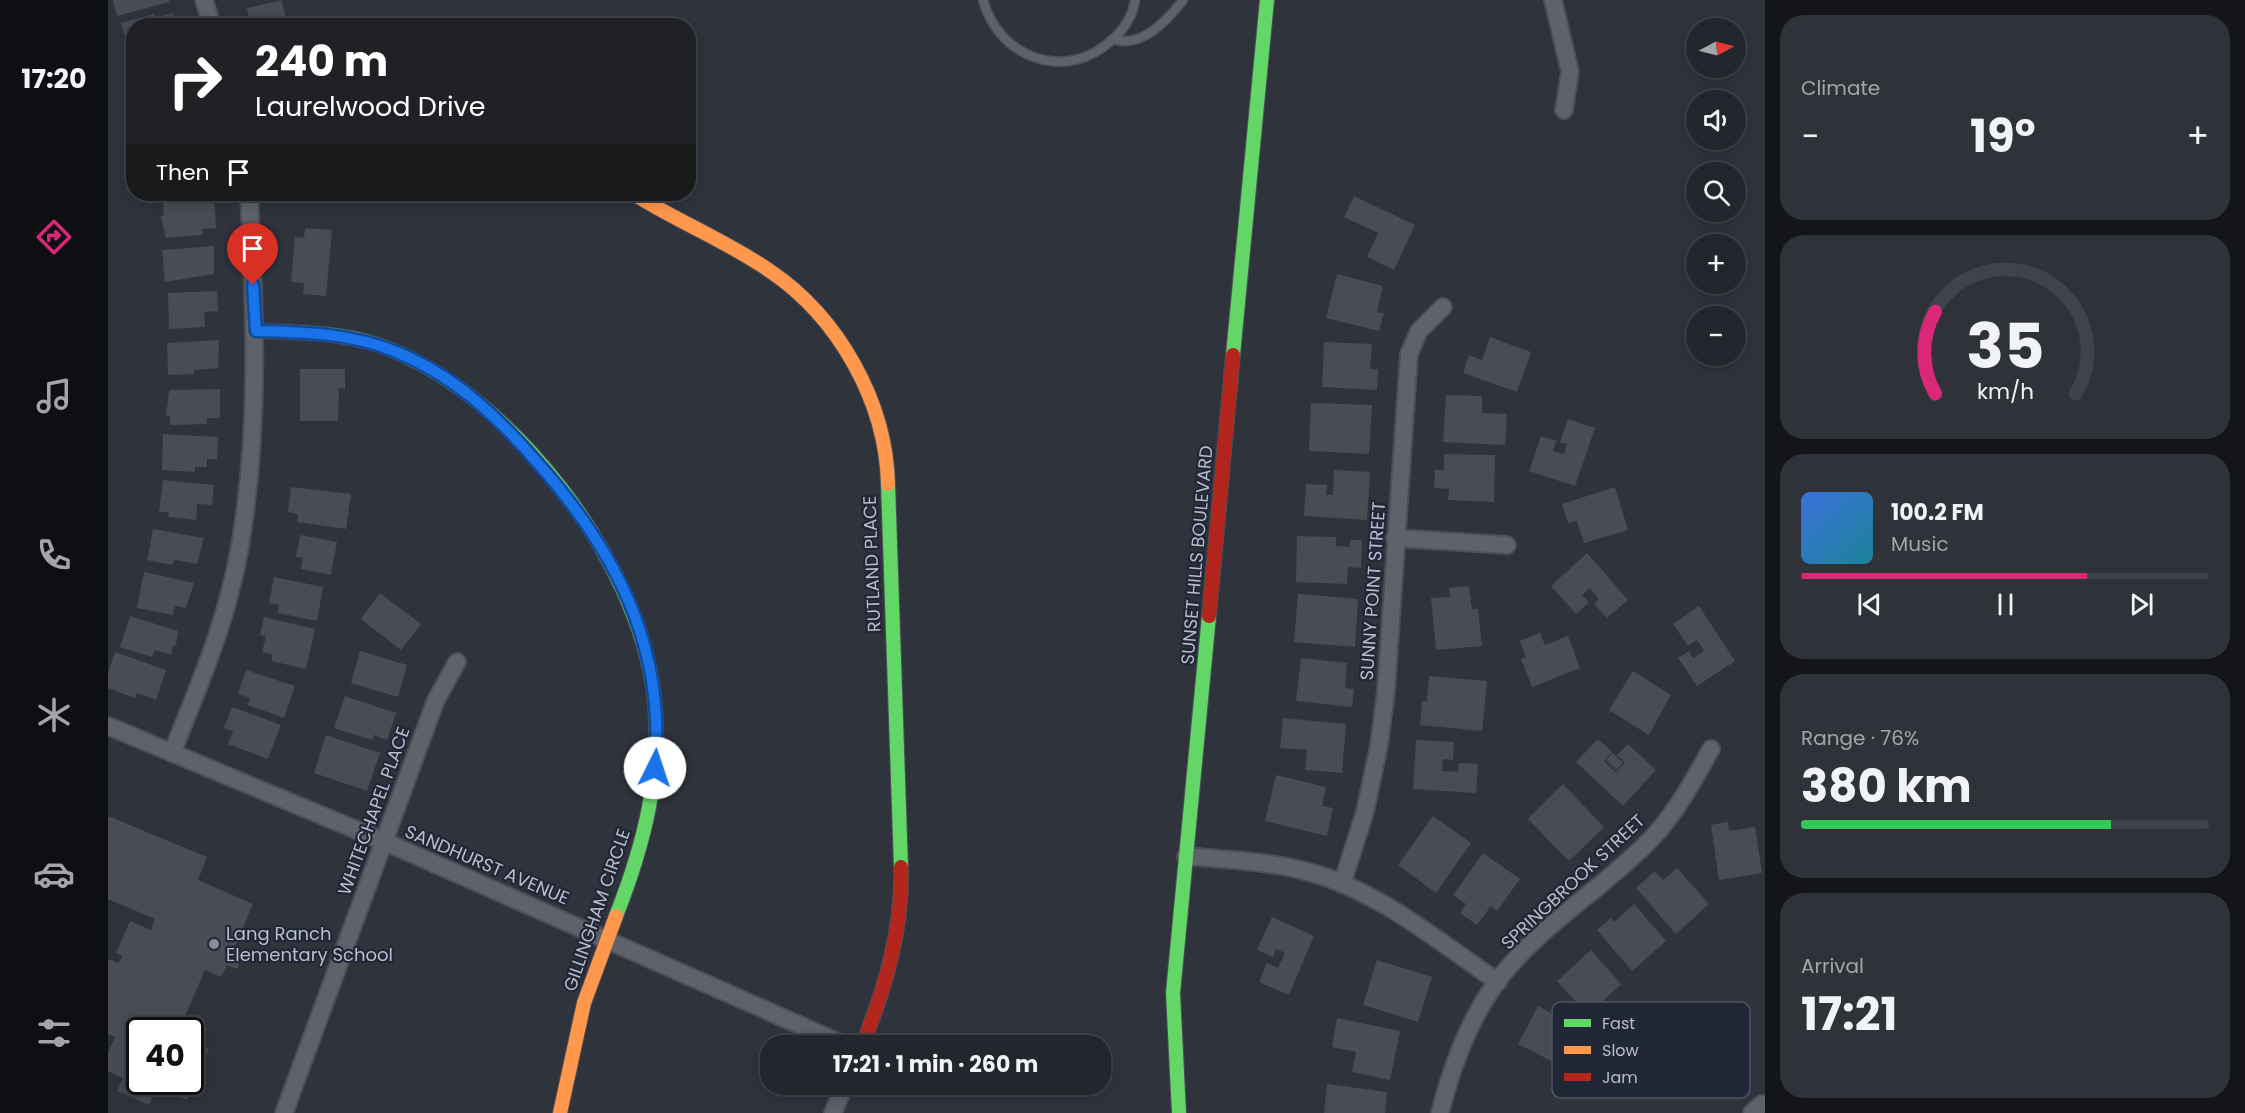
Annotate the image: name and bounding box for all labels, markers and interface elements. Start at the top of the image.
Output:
north arrow [1686,18,1746,78]
map controls [1686,18,1746,366]
text: 240 m [255,32,388,91]
icon: right [156,42,234,120]
text: 17:20 [21,60,87,97]
text: Climate [1801,74,1880,102]
text: Laurelwood Drive [255,88,486,125]
button: sound [1686,90,1746,150]
text: 19° [1970,105,2036,168]
text: − [1801,113,1819,160]
text: + [2186,113,2209,160]
icon: arrive [222,156,255,189]
text: Then [156,157,210,188]
button: search [1686,162,1746,222]
icon: directions [33,216,75,258]
pin [227,223,278,285]
icon: arrive [236,232,269,265]
button: + [1686,234,1746,294]
text: 35 [1966,302,2044,390]
button: − [1686,306,1746,366]
icon: music [33,375,75,417]
text: km/h [1976,376,2034,407]
street label: SUNSET HILLS BOULEVARD [1174,444,1219,666]
street label: RUTLAND PLACE [857,495,886,633]
text: 100.2 FM [1891,497,1984,528]
street label: SUNNY POINT STREET [1354,501,1391,681]
text: Music [1891,530,1949,558]
icon: phone [33,534,75,576]
icon: previous [1853,588,1886,621]
icon: pause [1989,588,2022,621]
icon: next [2125,588,2158,621]
icon: climate [33,694,75,736]
street label: WHITECHAPEL PLACE [331,723,416,899]
text: Range · 76% [1801,724,1919,752]
position arrow [623,736,687,800]
text: 380 km [1801,755,1972,818]
street label: SPRINGBROOK STREET [1495,808,1650,955]
street label: SANDHURST AVENUE [401,819,573,910]
street label: GILLINGHAM CIRCLE [557,825,636,994]
icon: car [33,853,75,895]
place label: Lang Ranch Elementary School [226,921,393,967]
marker: Lang Ranch Elementary School [207,937,221,951]
text: Arrival [1801,952,1864,980]
text: 17:21 [1801,983,1897,1046]
legend [1552,1002,1750,1098]
icon: filters [33,1012,75,1054]
text: Fast [1602,1012,1635,1035]
speed limit sign: 40 [126,1017,204,1095]
text: Slow [1602,1039,1639,1062]
text: 17:21 · 1 min · 260 m [833,1049,1038,1080]
text: Jam [1602,1066,1638,1089]

